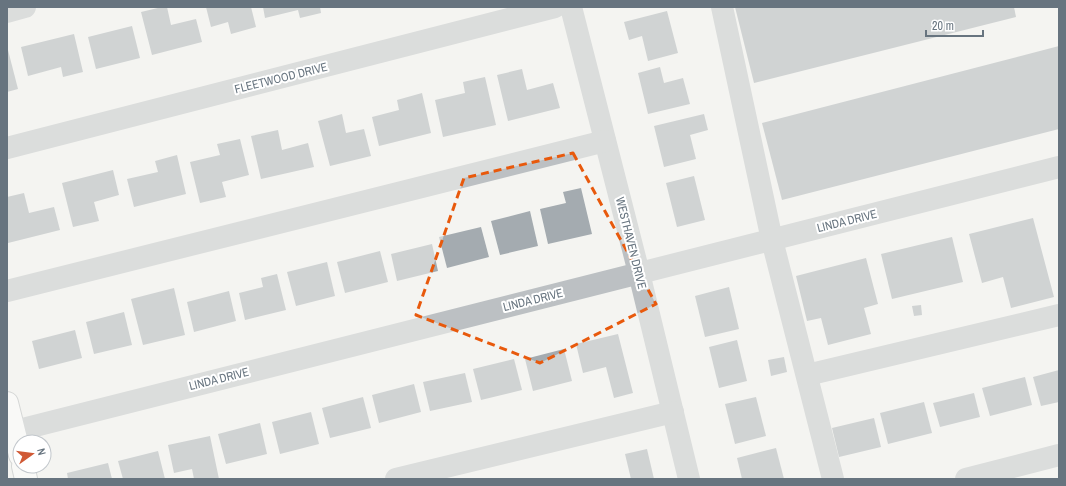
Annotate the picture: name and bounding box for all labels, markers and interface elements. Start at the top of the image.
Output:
scale bar [926,12,983,38]
text: 20 m [932,18,954,34]
street label: FLEETWOOD DRIVE [233,59,329,97]
street label: WESTHAVEN DRIVE [612,195,650,291]
street label: LINDA DRIVE [815,206,879,236]
street label: LINDA DRIVE [501,285,565,315]
street label: LINDA DRIVE [187,364,251,394]
north arrow [12,434,52,474]
text: N [34,447,49,456]

